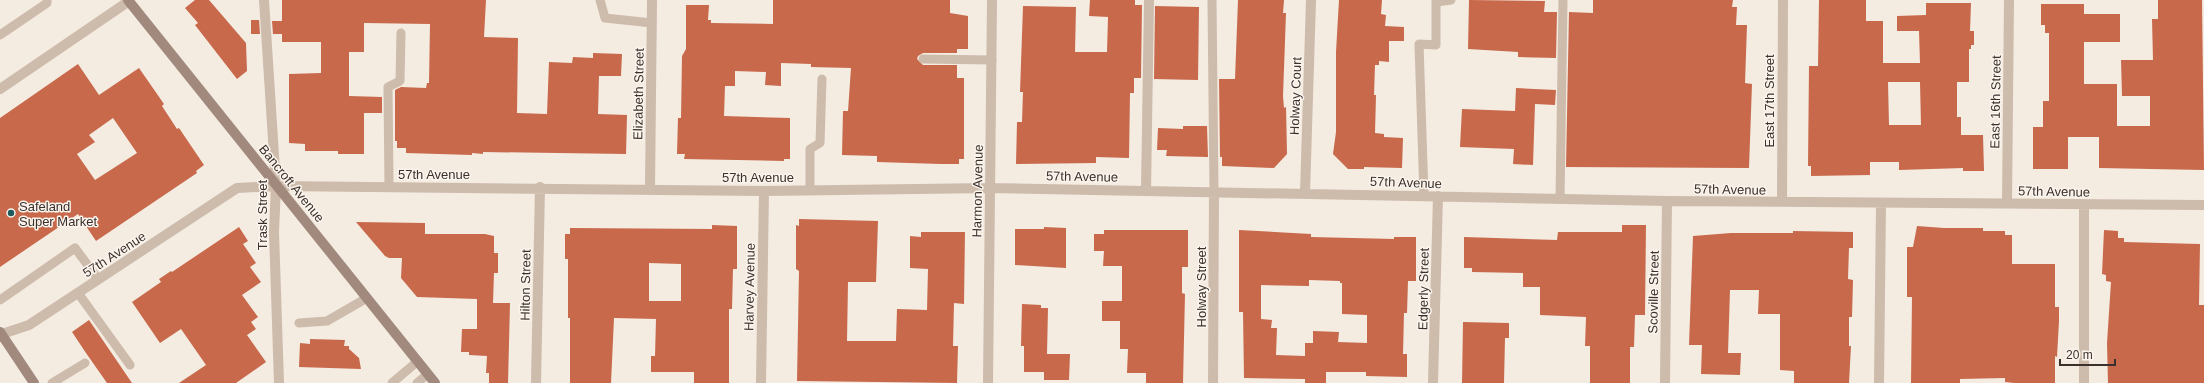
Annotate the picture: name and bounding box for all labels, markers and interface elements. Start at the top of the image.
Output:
street label: Elizabeth Street [630,48,647,140]
street label: East 17th Street [1762,54,1777,148]
street label: East 16th Street [1987,55,2004,149]
street label: Holway Court [1287,56,1304,135]
street label: Bancroft Avenue [256,142,327,225]
street label: Harmon Avenue [969,144,986,238]
street label: 57th Avenue [398,167,470,182]
street label: 57th Avenue [1046,168,1118,185]
street label: 57th Avenue [722,170,794,185]
street label: 57th Avenue [1370,174,1442,191]
street label: Trask Street [255,179,270,250]
street label: 57th Avenue [1694,181,1766,198]
street label: 57th Avenue [2018,183,2090,200]
place label: Safeland Super Market [19,199,97,229]
marker: Safeland Super Market [6,208,16,218]
street label: 57th Avenue [80,229,149,280]
street label: Harvey Avenue [741,243,758,331]
street label: Holway Street [1194,246,1209,327]
street label: Edgerly Street [1415,247,1432,330]
street label: Hilton Street [517,249,534,321]
street label: Scoville Street [1645,250,1662,334]
scale bar [2060,341,2115,367]
text: 20 m [2066,348,2093,362]

